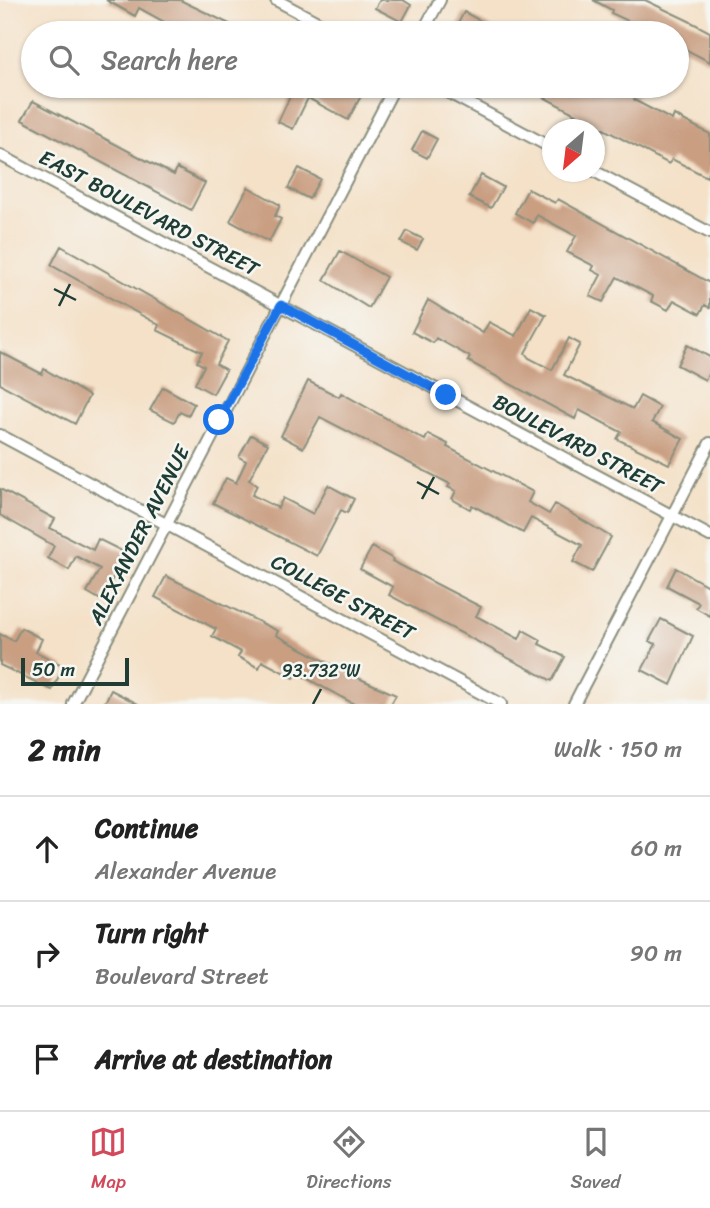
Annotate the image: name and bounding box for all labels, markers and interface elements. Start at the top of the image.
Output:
search box [21,21,689,98]
text: Search here [101,37,238,83]
icon: search [45,41,83,79]
north arrow [542,119,605,182]
street label: EAST BOULEVARD STREET [32,139,268,288]
route end [430,379,461,410]
street label: BOULEVARD STREET [486,383,671,506]
route start [203,404,234,435]
street label: ALEXANDER AVENUE [77,437,201,633]
street label: COLLEGE STREET [264,543,424,652]
text: 50 m [32,653,75,686]
scale bar [21,655,130,687]
text: 93.732°W [282,655,361,687]
text: 2 min [28,723,101,777]
text: Walk · 150 m [554,729,682,770]
text: Continue [95,805,198,851]
text: 60 m [631,828,682,869]
icon: ahead [28,830,66,868]
text: Alexander Avenue [95,851,276,892]
text: Turn right [95,910,208,956]
text: 90 m [630,933,682,974]
icon: right [28,935,66,973]
text: Boulevard Street [95,956,269,997]
text: Arrive at destination [95,1036,332,1082]
icon: arrive [28,1040,66,1078]
tab: Map [89,1123,127,1198]
tab: Directions [306,1123,392,1198]
tab: Saved [570,1123,621,1198]

